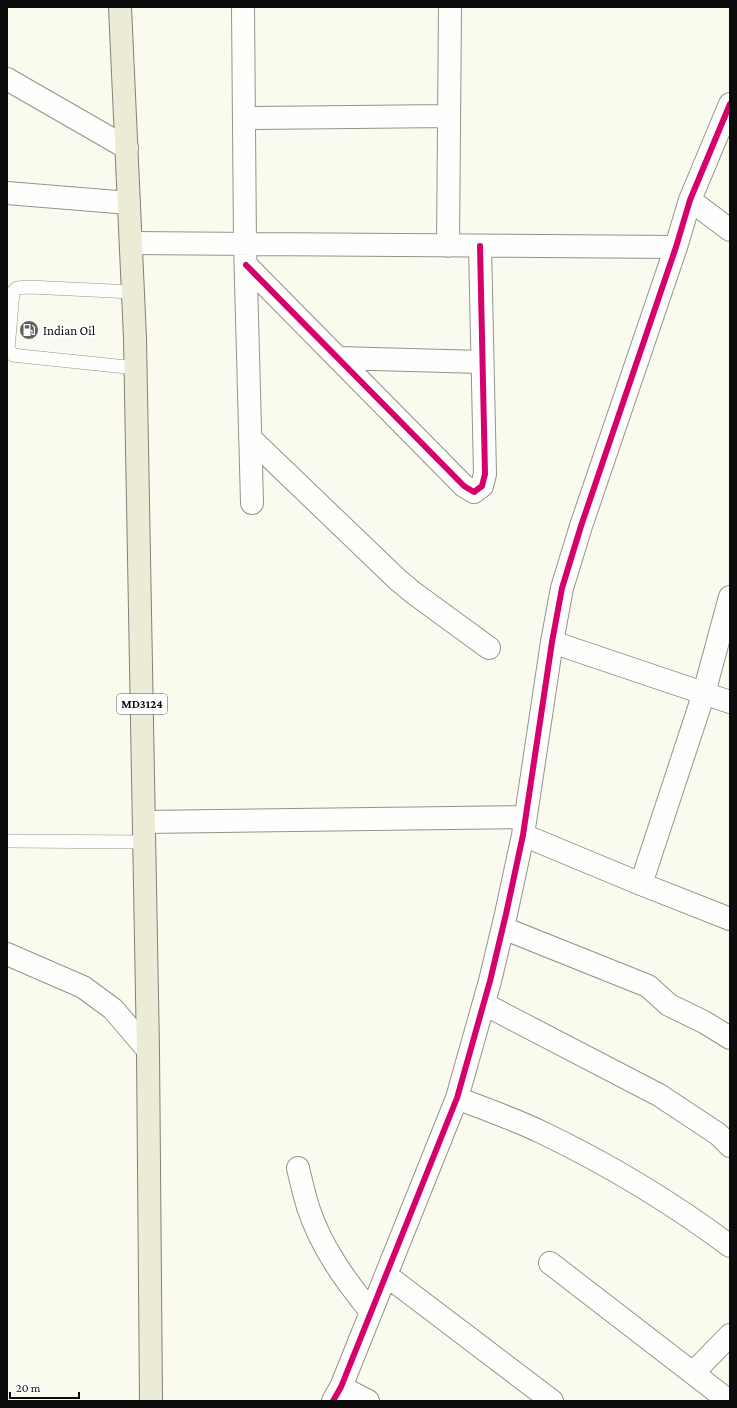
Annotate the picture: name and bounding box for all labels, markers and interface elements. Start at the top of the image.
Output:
fuel station icon: Indian Oil [18,319,40,341]
place label: Indian Oil [43,323,96,338]
road number: MD3124 [117,694,167,714]
scale bar [10,1374,79,1400]
text: 20 m [16,1381,41,1395]

